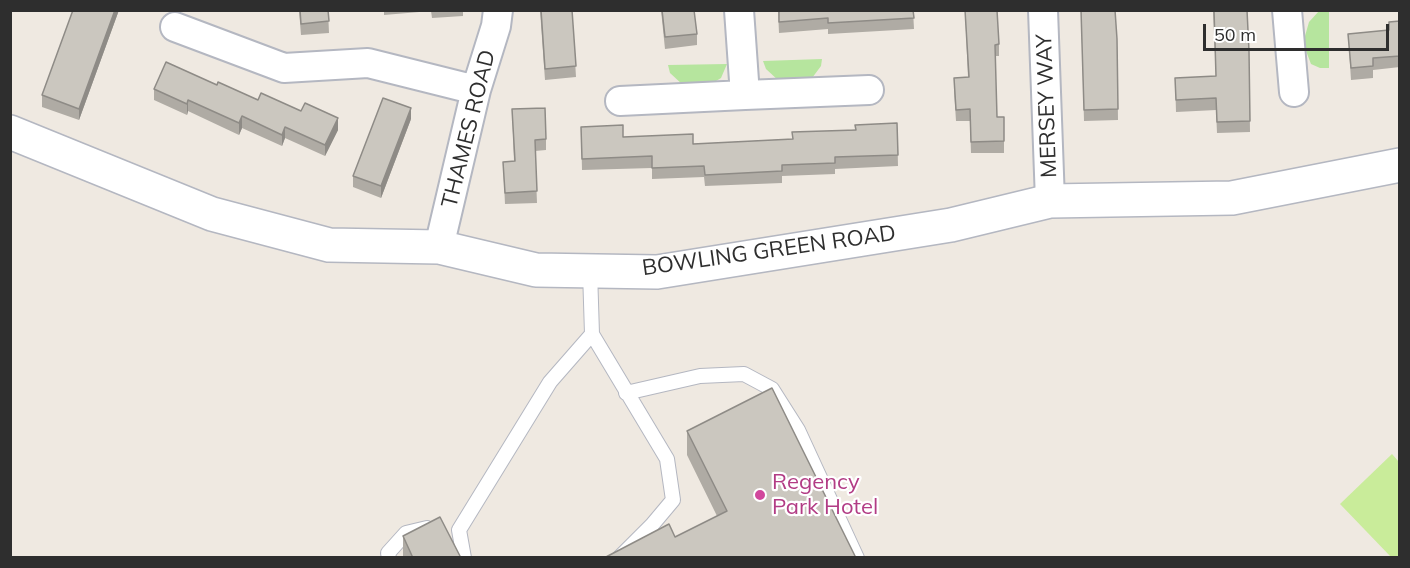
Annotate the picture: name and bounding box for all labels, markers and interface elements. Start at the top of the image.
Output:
scale bar [1206,12,1392,50]
text: 50 m [1214,23,1256,46]
street label: MERSEY WAY [1031,34,1063,178]
street label: THAMES ROAD [437,47,501,211]
street label: BOWLING GREEN ROAD [641,220,897,282]
place label: Regency Park Hotel [772,469,878,520]
marker: Regency Park Hotel [753,488,767,502]

